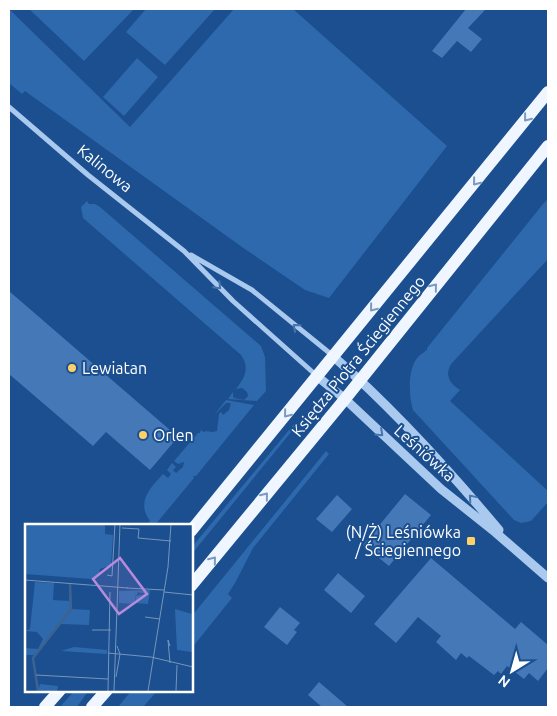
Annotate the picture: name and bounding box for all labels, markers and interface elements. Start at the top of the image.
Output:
one-way arrow [525,112,533,121]
street label: Kalinowa [74,141,136,195]
one-way arrow [473,176,481,185]
street label: Księdza Piotra Ściegiennego [287,271,428,440]
one-way arrow [212,280,221,289]
one-way arrow [429,284,438,293]
one-way arrow [371,302,379,311]
one-way arrow [293,324,302,332]
place label: Lewiatan [82,359,147,377]
marker: Lewiatan [66,362,78,374]
one-way arrow [284,409,293,418]
street label: Leśniówka [391,421,459,485]
place label: Orlen [153,426,194,444]
one-way arrow [374,427,383,436]
marker: Orlen [137,429,149,441]
one-way arrow [259,492,268,501]
one-way arrow [470,495,478,504]
place label: (N/Ż) Leśniówka / Ściegiennego [346,523,461,559]
inset map [25,524,192,691]
marker: (N/Ż) Leśniówka / Ściegiennego [465,535,477,547]
one-way arrow [207,556,216,565]
north arrow [487,646,537,696]
text: N [495,672,513,691]

